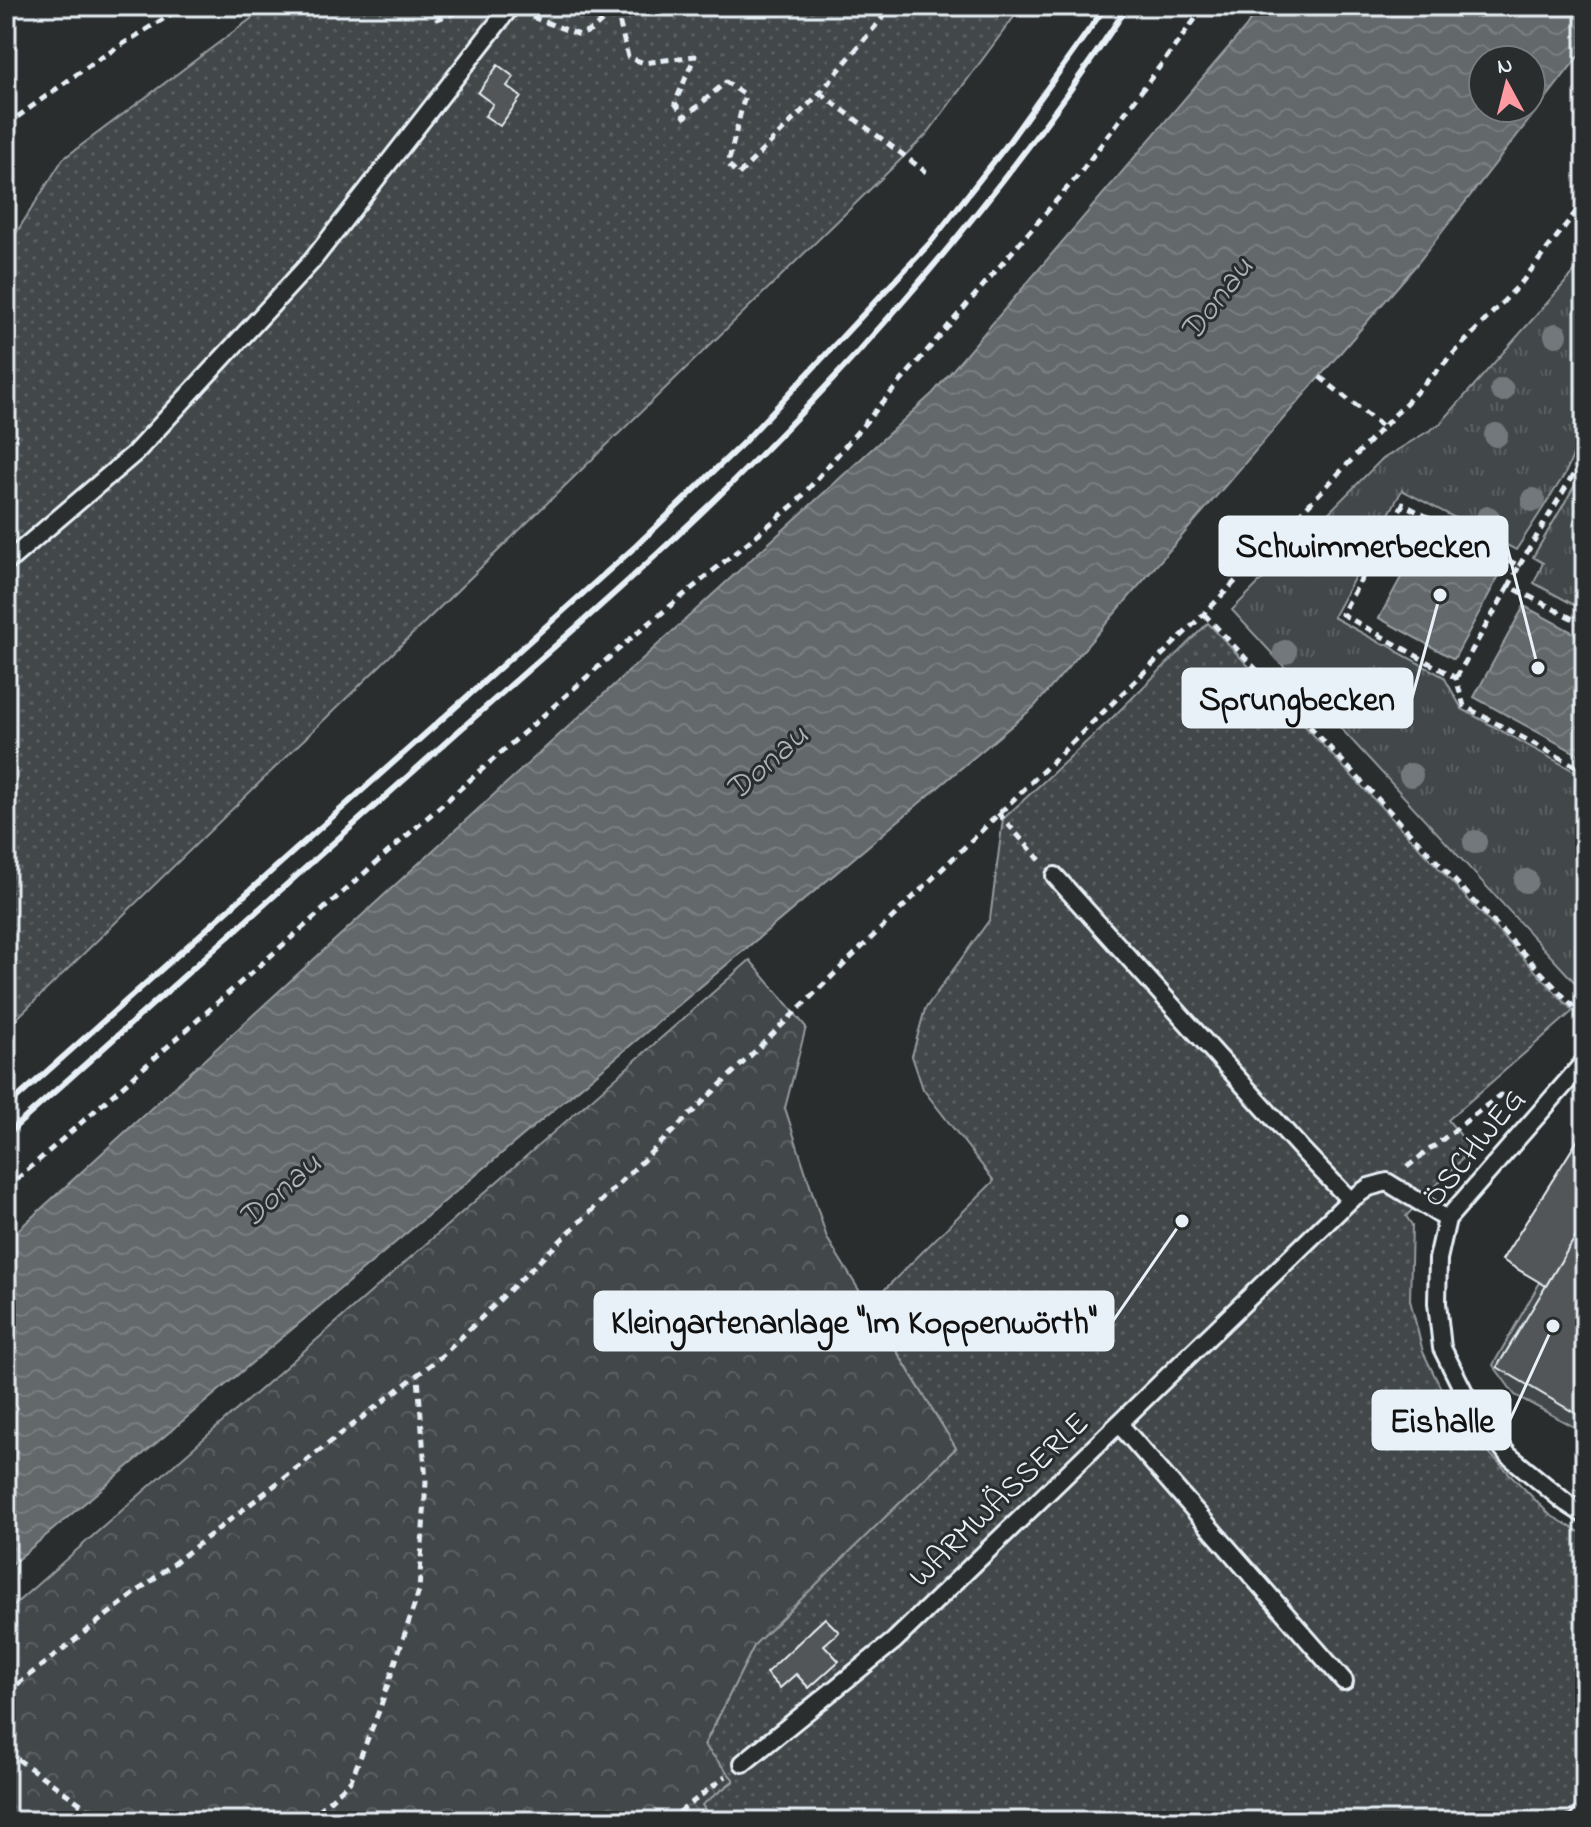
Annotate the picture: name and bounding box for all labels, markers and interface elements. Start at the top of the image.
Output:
north arrow [1467,44,1547,124]
text: N [1496,50,1514,84]
water label: Donau [1168,246,1268,354]
callout: Schwimmerbecken [1220,517,1507,575]
text: Schwimmerbecken [1235,524,1491,574]
callout: Sprungbecken [1183,669,1412,727]
text: Sprungbecken [1199,677,1395,728]
water label: Donau [715,713,821,815]
street label: ÖSCHWEG [1412,1079,1538,1219]
water label: Donau [228,1141,334,1243]
callout: Kleingartenanlage "Im Koppenwörth" [595,1292,1113,1350]
text: Kleingartenanlage "Im Koppenwörth" [611,1300,1097,1351]
callout: Eishalle [1373,1391,1510,1449]
text: Eishalle [1389,1399,1495,1449]
street label: WARMWÄSSERLE [899,1402,1101,1600]

